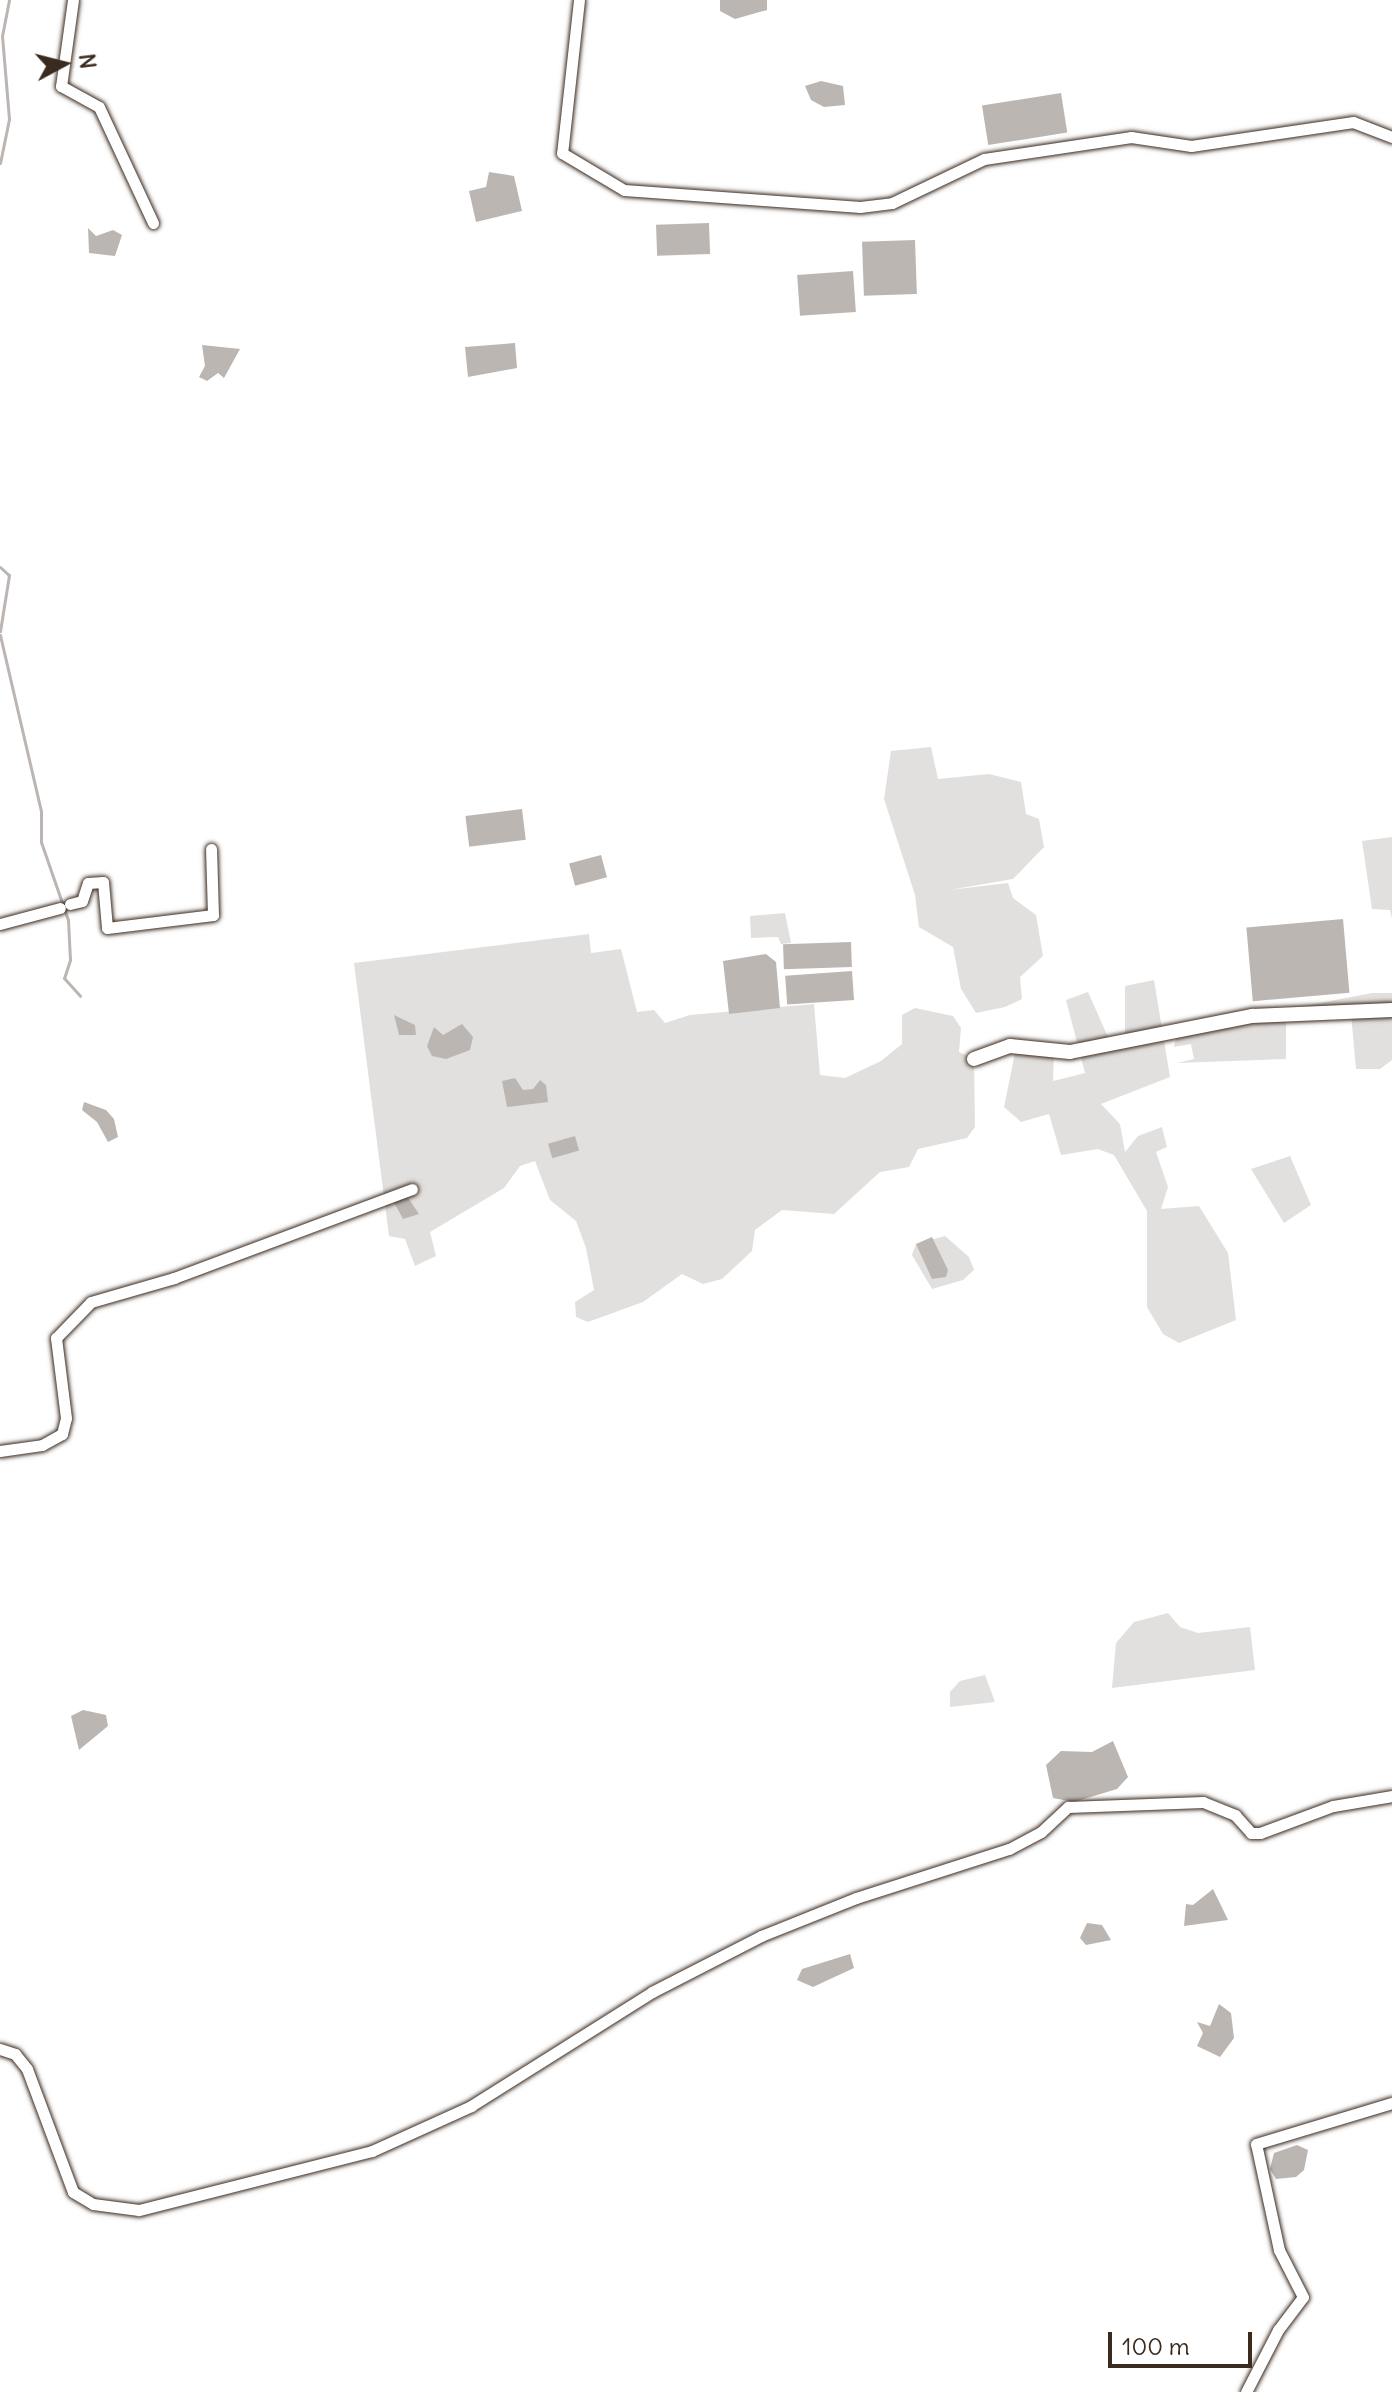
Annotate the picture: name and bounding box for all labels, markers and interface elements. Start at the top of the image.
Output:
north arrow [24,24,104,104]
text: N [73,52,103,70]
scale bar [1112,2316,1256,2366]
text: 100 m [1122,2331,1190,2361]

